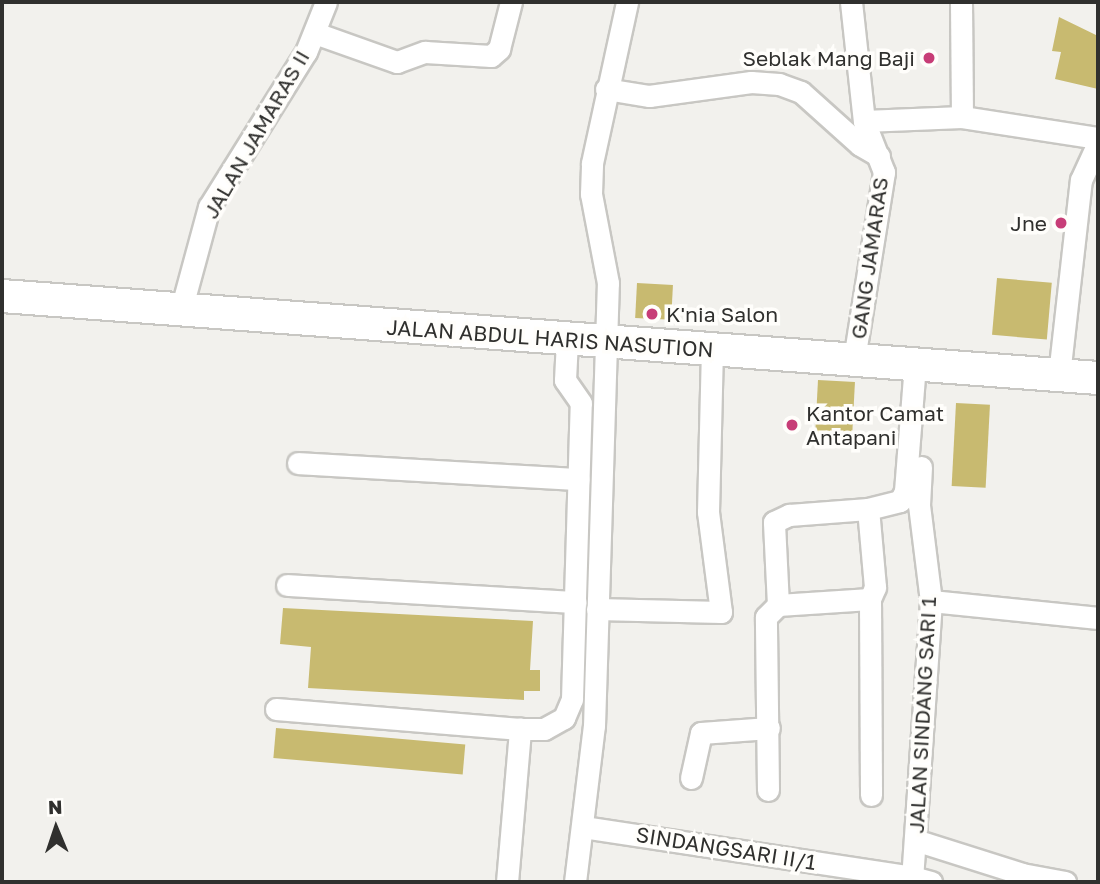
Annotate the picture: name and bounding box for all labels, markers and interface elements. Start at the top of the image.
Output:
street label: JALAN JAMARAS II [198,45,314,223]
place label: Seblak Mang Baji [743,45,915,71]
marker: Seblak Mang Baji [921,50,937,66]
street label: GANG JAMARAS [845,175,893,341]
place label: Jne [1010,210,1047,236]
marker: Jne [1053,215,1069,231]
place label: K'nia Salon [666,301,778,327]
marker: K'nia Salon [644,306,660,322]
street label: JALAN ABDUL HARIS NASUTION [386,314,714,362]
place label: Kantor Camat Antapani [806,400,944,450]
marker: Kantor Camat Antapani [784,417,800,433]
street label: JALAN SINDANG SARI 1 [903,596,941,834]
north arrow [21,793,91,863]
text: N [48,795,63,818]
street label: SINDANGSARI II/1 [634,821,818,875]

